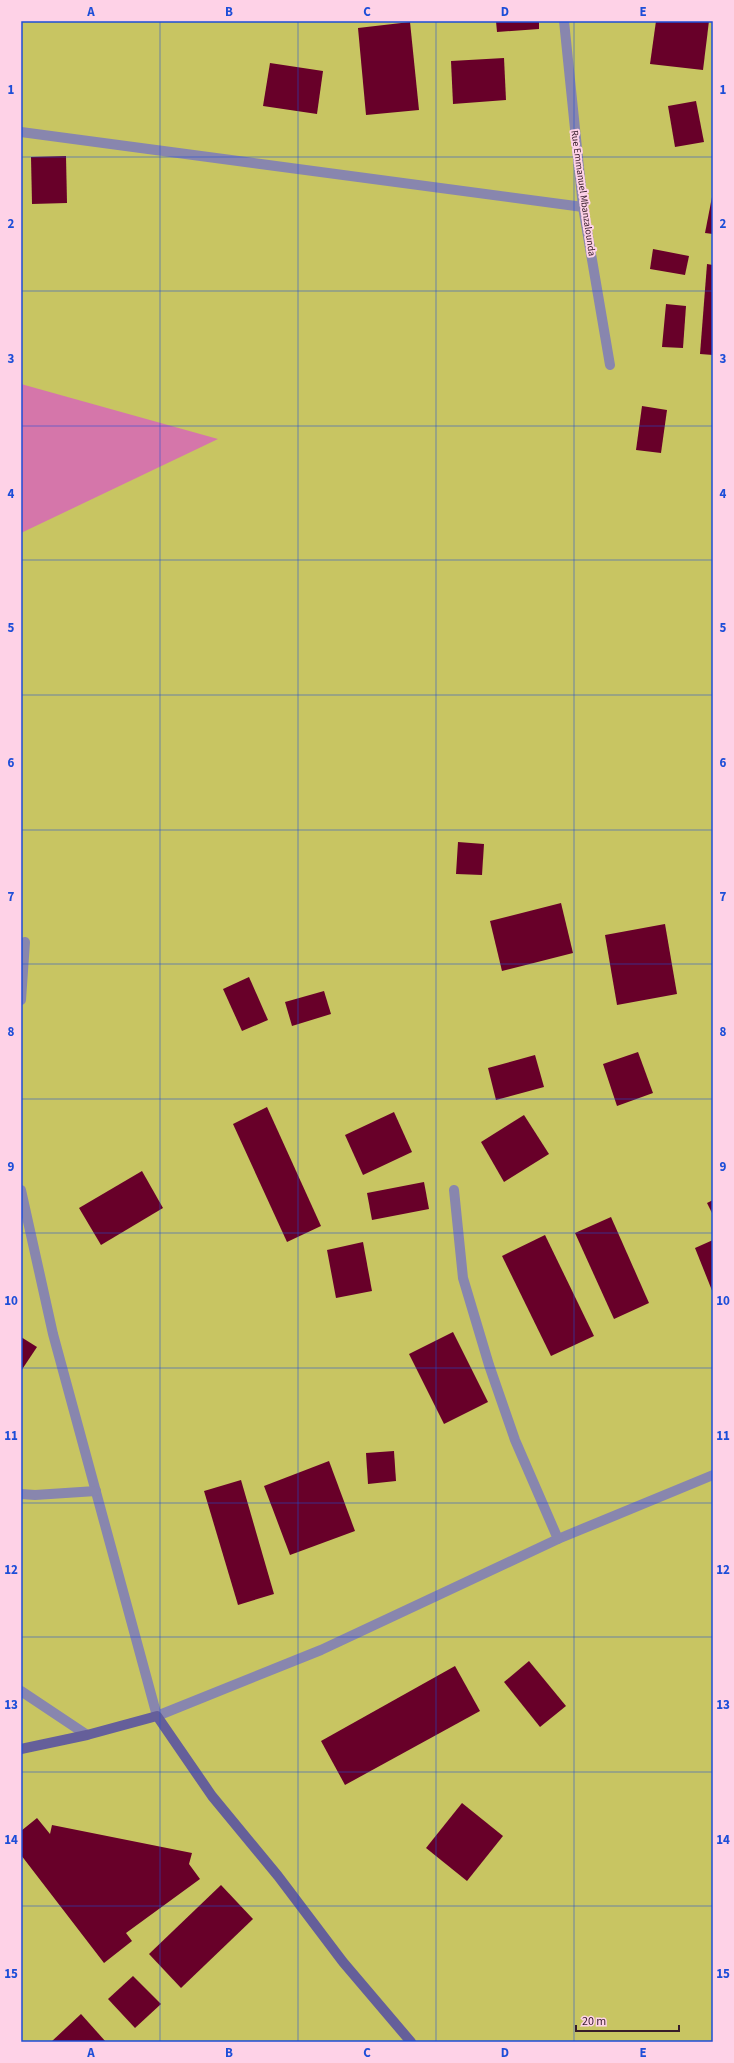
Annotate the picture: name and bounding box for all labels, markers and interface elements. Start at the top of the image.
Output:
text: A [86,3,95,21]
text: B [225,3,233,21]
text: C [363,3,371,21]
text: D [501,3,509,21]
text: E [639,3,647,21]
text: 1 [8,81,15,99]
text: 1 [720,81,727,99]
street label: Rue Emmanuel Mbanzalounda [567,129,599,257]
text: 2 [8,215,15,233]
text: 2 [720,215,727,233]
text: 3 [8,350,15,368]
text: 3 [720,350,727,368]
text: 4 [8,485,15,503]
text: 4 [720,485,727,503]
text: 5 [8,619,15,637]
text: 5 [720,619,727,637]
text: 6 [8,754,15,772]
text: 6 [720,754,727,772]
text: 7 [8,888,15,906]
text: 7 [720,888,727,906]
text: 8 [8,1023,15,1041]
text: 8 [720,1023,727,1041]
text: 9 [8,1158,15,1176]
text: 9 [720,1158,727,1176]
text: 10 [4,1292,18,1310]
text: 10 [716,1292,730,1310]
text: 11 [4,1427,18,1445]
text: 11 [716,1427,730,1445]
text: 12 [4,1561,18,1579]
text: 12 [716,1561,730,1579]
text: 13 [4,1696,18,1714]
text: 13 [716,1696,730,1714]
text: 14 [4,1831,18,1849]
text: 14 [716,1831,730,1849]
text: 15 [4,1965,18,1983]
text: 15 [716,1965,730,1983]
scale bar [576,2007,679,2033]
text: 20 m [582,2013,606,2030]
text: A [86,2044,95,2062]
text: B [225,2044,233,2062]
text: C [363,2044,371,2062]
text: D [501,2044,509,2062]
text: E [639,2044,647,2062]

